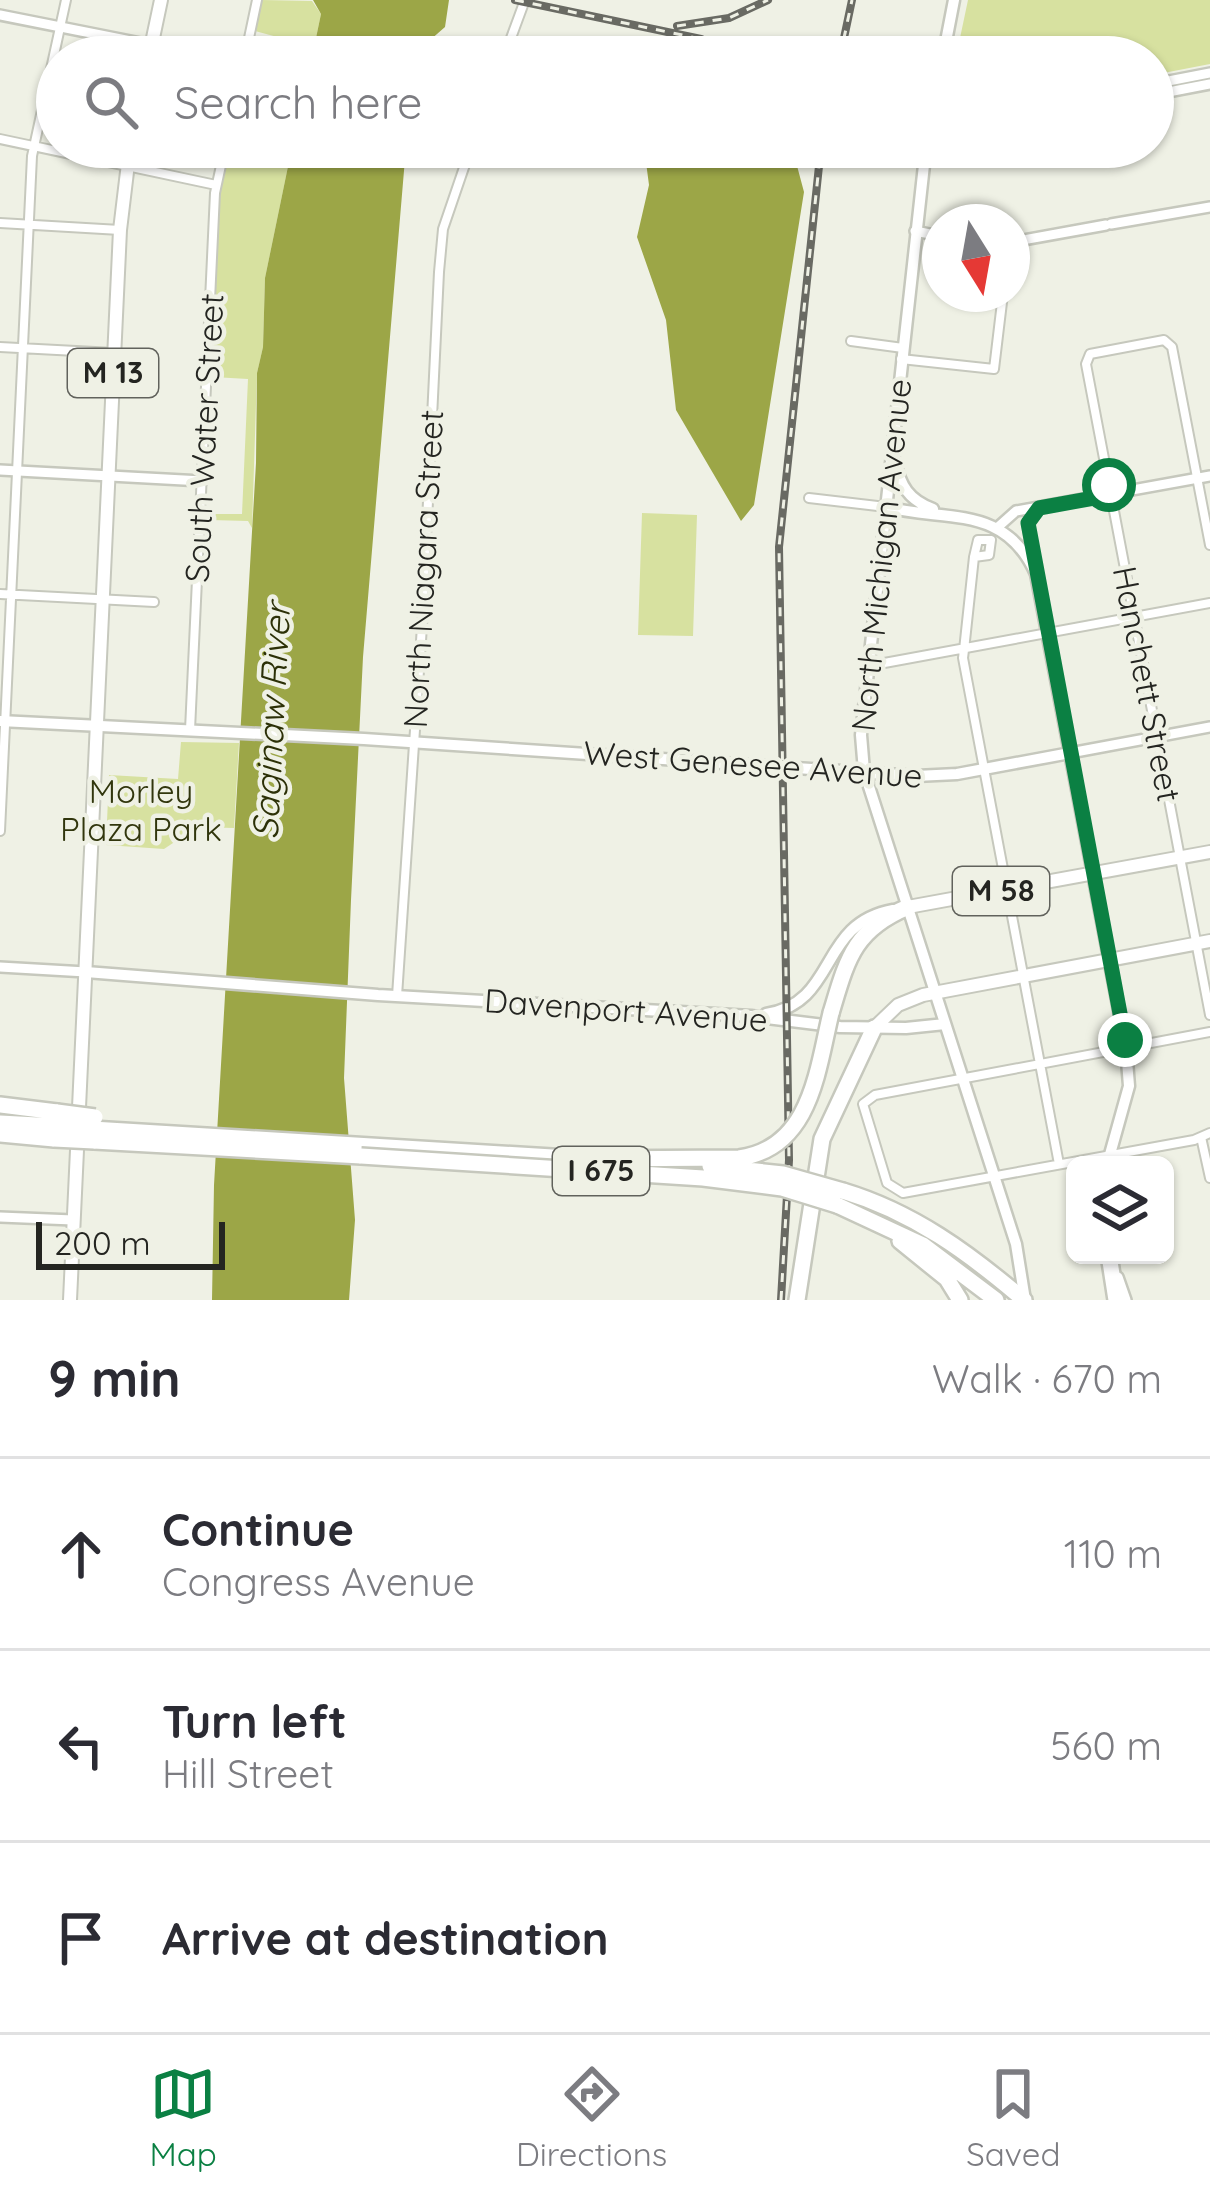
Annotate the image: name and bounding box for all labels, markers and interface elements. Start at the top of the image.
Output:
search box [36,36,1174,168]
icon: search [78,69,144,135]
text: Search here [174,74,422,130]
north arrow [922,204,1030,312]
street label: South Water Street [175,292,232,584]
road number: M 13 [68,349,158,397]
street label: North Michigan Avenue [842,377,919,733]
street label: North Niagara Street [394,409,451,729]
route start [1082,458,1136,512]
street label: Hanchett Street [1105,563,1190,805]
water label: Saginaw River [242,598,299,840]
street label: West Genesee Avenue [582,731,924,796]
park label: Morley Plaza Park [60,770,222,849]
road number: M 58 [953,867,1049,915]
street label: Davenport Avenue [483,979,769,1040]
route end [1098,1013,1152,1067]
road number: I 675 [553,1147,649,1195]
map controls [1066,1156,1174,1264]
button: layers [1066,1156,1174,1264]
scale bar [36,1216,225,1269]
text: 200 m [54,1222,151,1263]
text: 9 min [48,1346,181,1410]
text: Walk · 670 m [932,1354,1162,1403]
text: Continue [162,1501,354,1557]
icon: ahead [48,1521,114,1587]
text: 110 m [1064,1529,1162,1578]
text: Congress Avenue [162,1557,475,1606]
text: Turn left [162,1693,347,1749]
icon: left [48,1713,114,1779]
text: 560 m [1050,1721,1162,1770]
text: Hill Street [162,1749,334,1798]
icon: arrive [48,1905,114,1971]
text: Arrive at destination [162,1910,608,1966]
tab: Map [150,2061,217,2174]
tab: Directions [516,2061,667,2174]
tab: Saved [966,2061,1060,2174]

